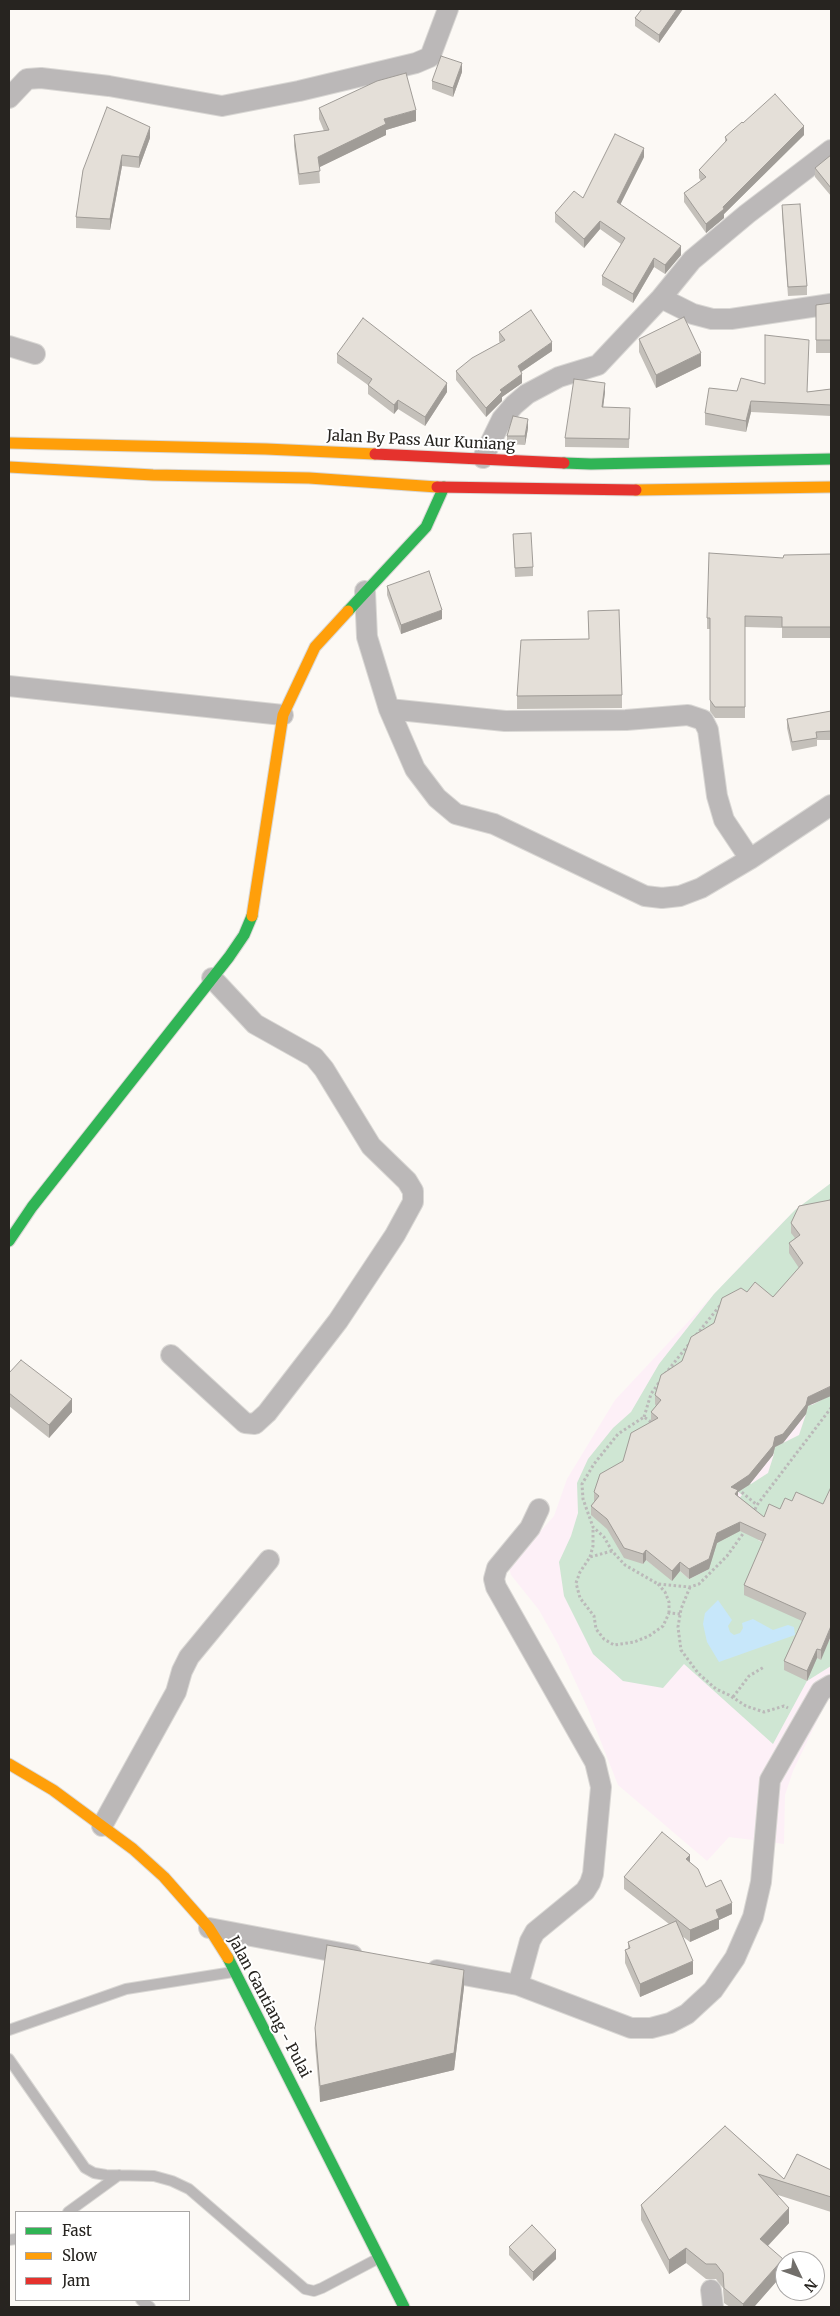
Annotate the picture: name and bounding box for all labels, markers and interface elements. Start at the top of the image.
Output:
street label: Jalan By Pass Aur Kuniang [326,427,516,455]
street label: Jalan Gantiang - Pulai [224,1933,314,2081]
legend [15,2211,190,2301]
text: Fast [62,2221,92,2240]
text: Slow [62,2246,97,2265]
north arrow [775,2251,825,2301]
text: Jam [62,2271,90,2290]
text: N [800,2275,821,2296]

